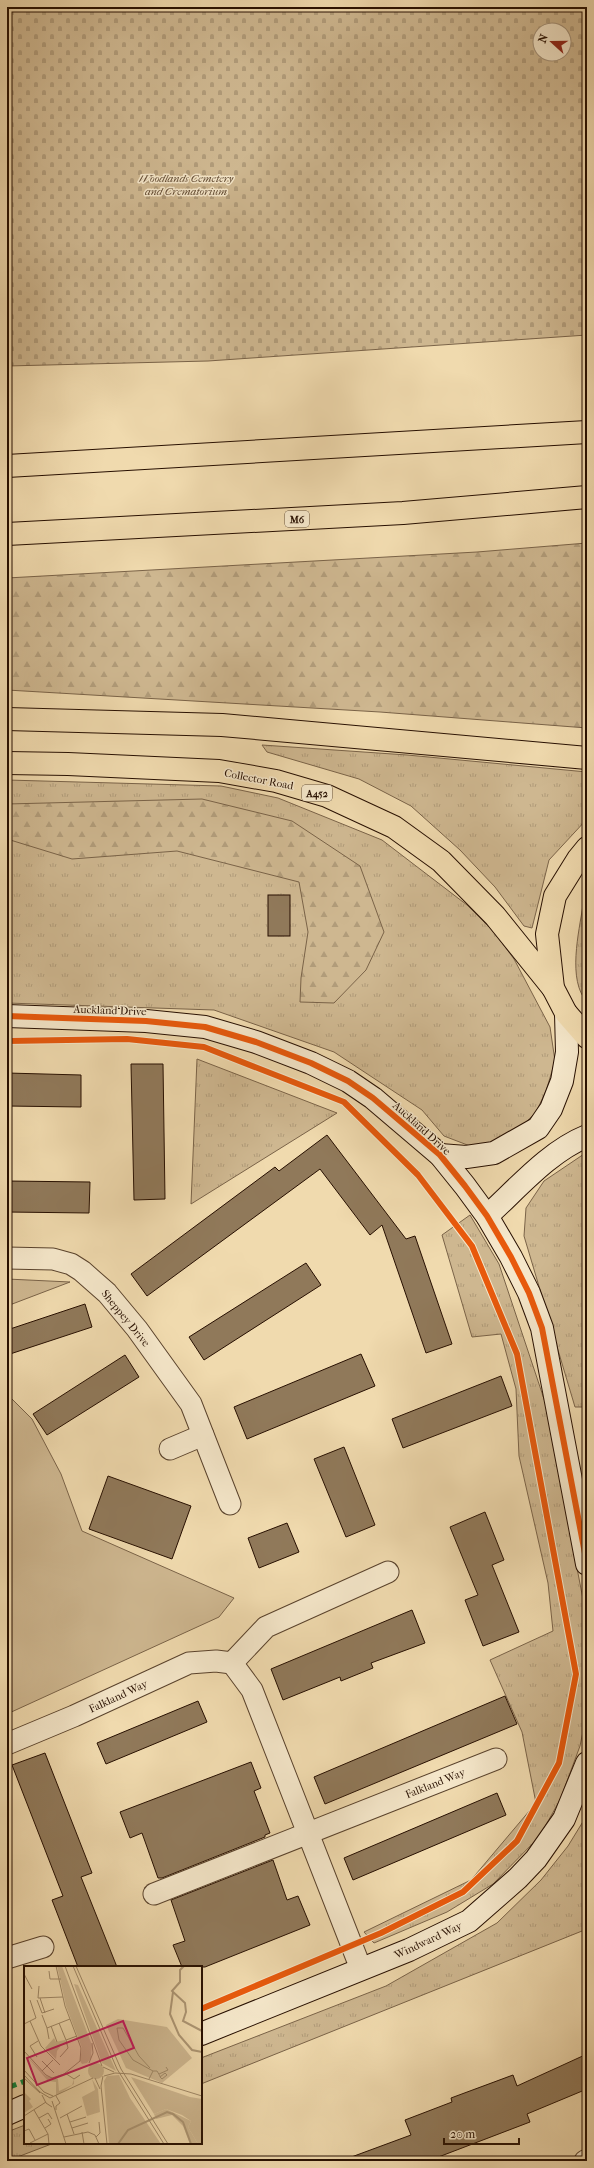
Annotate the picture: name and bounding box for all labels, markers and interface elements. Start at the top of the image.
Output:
north arrow [532,22,572,62]
text: N [536,32,551,45]
park label: Woodlands Cemetery and Crematorium [139,172,234,198]
road number: M6 [285,511,309,527]
street label: Collector Road [223,766,296,793]
road number: A452 [302,785,332,801]
street label: Auckland Drive [72,1003,147,1018]
street label: Auckland Drive [389,1098,454,1158]
street label: Sheppey Drive [99,1287,153,1350]
street label: Falkland Way [87,1677,151,1716]
street label: Falkland Way [403,1765,468,1801]
street label: Windward Way [391,1919,465,1962]
inset map [24,1966,202,2144]
scale bar [444,2120,519,2146]
text: 20 m [450,2127,475,2141]

